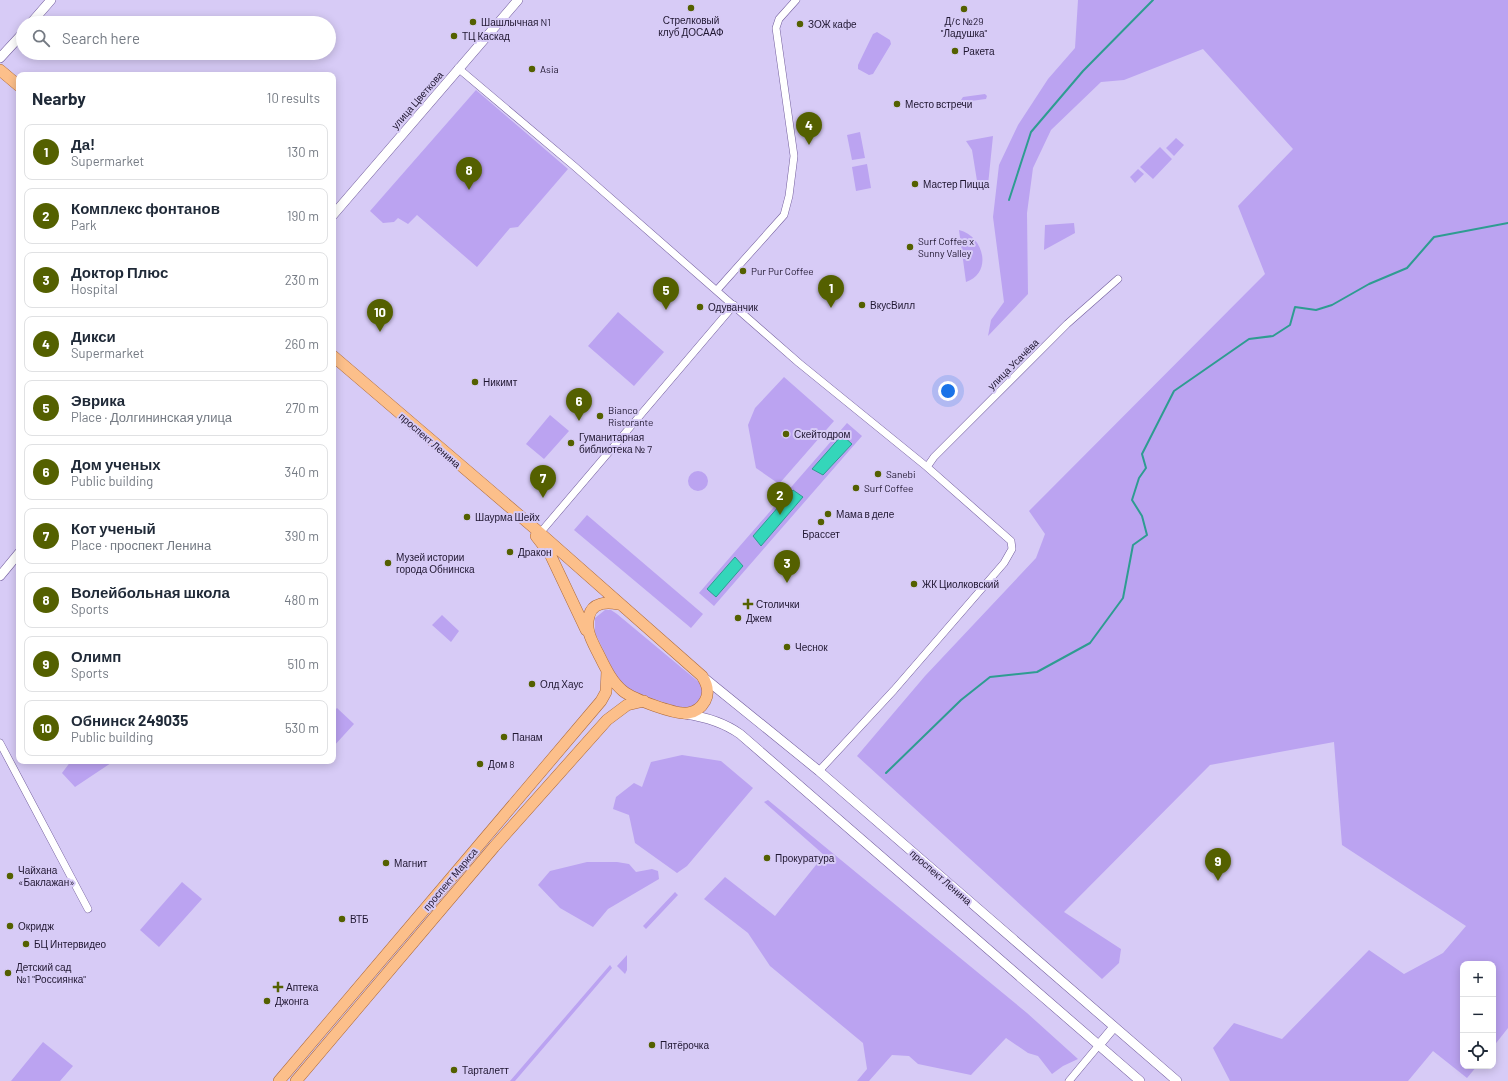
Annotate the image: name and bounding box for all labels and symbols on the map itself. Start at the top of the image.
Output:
marker: Стрелковый клуб ДОСААФ [686,3,696,13]
marker: Д/с №29 "Ладушка" [959,4,969,14]
place label: Стрелковый клуб ДОСААФ [658,14,724,38]
place label: Д/с №29 "Ладушка" [941,15,988,39]
place label: Шашлычная N1 [481,16,551,28]
marker: Шашлычная N1 [468,17,478,27]
place label: ЗОЖ кафе [808,18,857,30]
marker: ЗОЖ кафе [795,19,805,29]
place label: ТЦ Каскад [462,30,510,42]
marker: ТЦ Каскад [449,31,459,41]
place label: Ракета [963,45,995,57]
marker: Ракета [950,46,960,56]
place label: Asia [540,63,559,75]
marker: Asia [527,64,537,74]
street label: улица Цветкова [389,68,446,131]
place label: Место встречи [905,98,972,110]
marker: Место встречи [892,99,902,109]
pin: 4 [796,112,822,145]
pin: 8 [456,157,482,190]
place label: Мастер Пицца [923,178,990,190]
marker: Мастер Пицца [910,179,920,189]
place label: Surf Coffee x Sunny Valley [918,235,974,259]
marker: Surf Coffee x Sunny Valley [905,242,915,252]
place label: Pur Pur Coffee [751,265,814,277]
marker: Pur Pur Coffee [738,266,748,276]
pin: 1 [818,275,844,308]
pin: 5 [653,277,679,310]
pin: 10 [367,299,393,332]
place label: ВкусВилл [870,299,915,311]
marker: ВкусВилл [857,300,867,310]
place label: Одуванчик [708,301,758,313]
marker: Одуванчик [695,302,705,312]
street label: улица Усачёва [985,336,1041,392]
place label: Никимт [483,376,518,388]
marker: Никимт [470,377,480,387]
your location [938,381,958,401]
pin: 6 [566,388,592,421]
place label: Bianco Ristorante [608,404,653,428]
street label: проспект Ленина [397,410,464,470]
marker: Bianco Ristorante [595,411,605,421]
place label: Скейтодром [794,428,851,440]
marker: Скейтодром [781,429,791,439]
place label: Гуманитарная библиотека № 7 [579,431,652,455]
marker: Гуманитарная библиотека № 7 [566,438,576,448]
pin: 7 [530,465,556,498]
place label: Sanebi [886,468,916,480]
marker: Sanebi [873,469,883,479]
pin: 2 [767,482,793,515]
place label: Surf Coffee [864,482,913,494]
marker: Surf Coffee [851,483,861,493]
place label: Мама в деле [836,508,895,520]
marker: Мама в деле [823,509,833,519]
place label: Шаурма Шейх [475,511,540,523]
marker: Шаурма Шейх [462,512,472,522]
marker: Брассет [816,517,826,527]
place label: Брассет [802,528,840,540]
place label: Дракон [518,546,551,558]
marker: Дракон [505,547,515,557]
pin: 3 [774,550,800,583]
place label: Музей истории города Обнинска [396,551,475,575]
marker: Музей истории города Обнинска [383,558,393,568]
place label: ЖК Циолковский [922,578,999,590]
marker: ЖК Циолковский [909,579,919,589]
place label: Столички [756,598,800,610]
marker: Столички [743,599,753,609]
place label: Джем [746,612,772,624]
marker: Джем [733,613,743,623]
place label: Чеснок [795,641,828,653]
marker: Чеснок [782,642,792,652]
place label: Олд Хаус [540,678,583,690]
marker: Олд Хаус [527,679,537,689]
place label: Панам [512,731,543,743]
marker: Панам [499,732,509,742]
place label: Дом 8 [488,758,515,770]
marker: Дом 8 [475,759,485,769]
street label: проспект Маркса [420,845,480,913]
street label: проспект Ленина [908,847,975,907]
pin: 9 [1205,848,1231,881]
place label: Прокуратура [775,852,835,864]
marker: Прокуратура [762,853,772,863]
place label: Магнит [394,857,428,869]
marker: Магнит [381,858,391,868]
place label: Чайхана «Баклажан» [18,864,75,888]
marker: Чайхана «Баклажан» [5,871,15,881]
place label: ВТБ [350,913,369,925]
marker: ВТБ [337,914,347,924]
place label: Окридж [18,920,54,932]
marker: Окридж [5,921,15,931]
place label: БЦ Интервидео [34,938,107,950]
marker: БЦ Интервидео [21,939,31,949]
place label: Детский сад №1 "Россиянка" [16,961,86,985]
marker: Детский сад №1 "Россиянка" [3,968,13,978]
place label: Аптека [286,981,319,993]
marker: Аптека [273,982,283,992]
place label: Джонга [275,995,309,1007]
marker: Джонга [262,996,272,1006]
place label: Пятёрочка [660,1039,709,1051]
marker: Пятёрочка [647,1040,657,1050]
place label: Тарталетт [462,1064,509,1076]
marker: Тарталетт [449,1065,459,1075]

